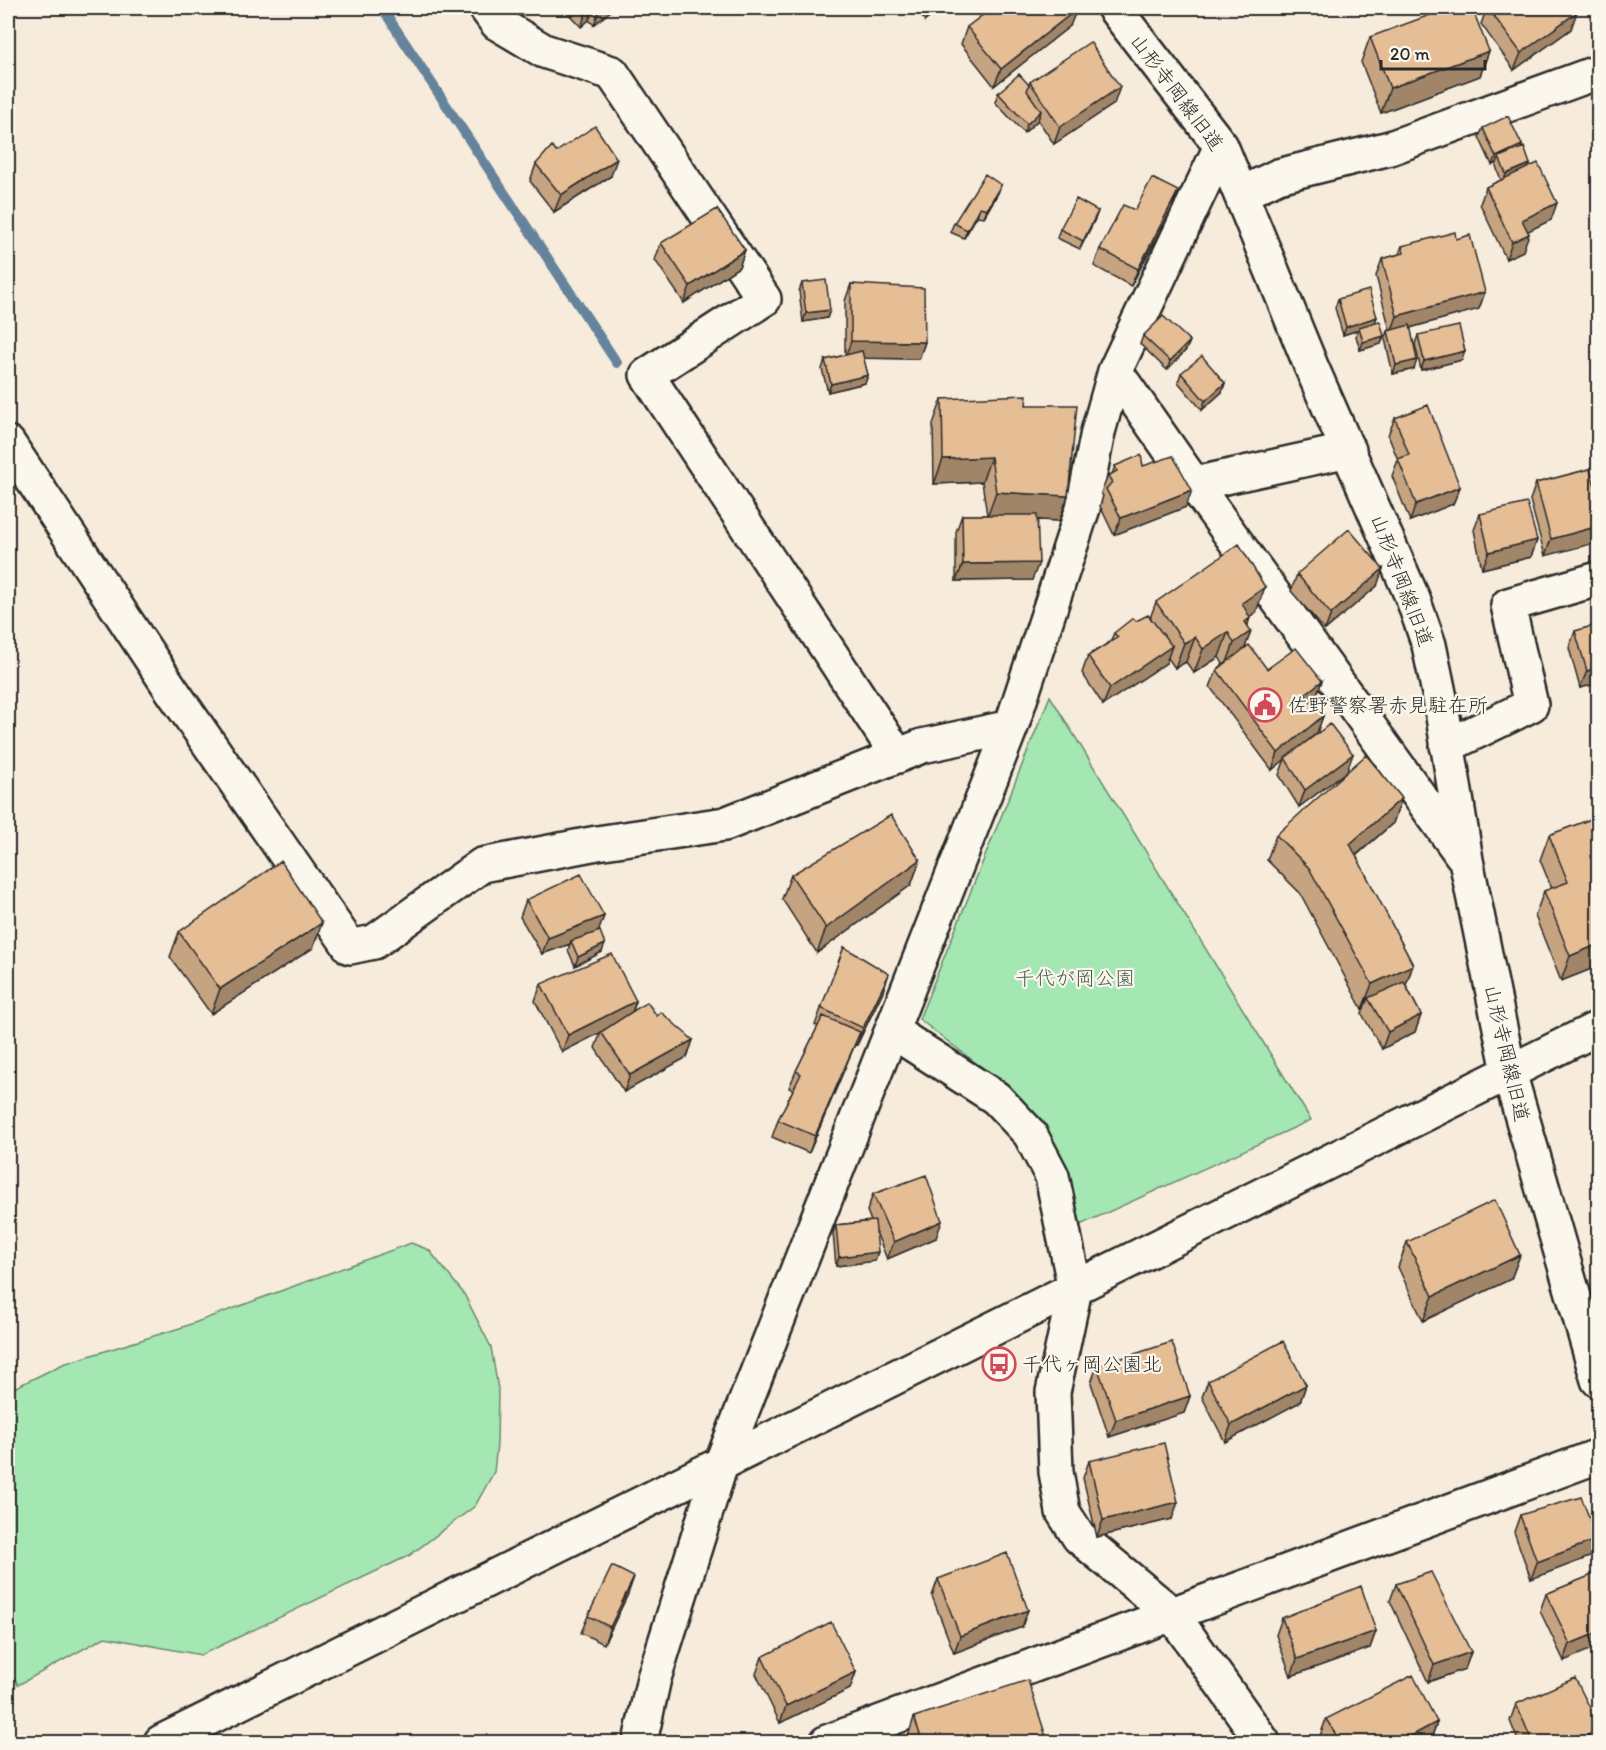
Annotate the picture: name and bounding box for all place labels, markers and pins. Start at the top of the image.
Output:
public building icon: 佐野警察署赤見駐在所 [1247,687,1283,723]
place label: 佐野警察署赤見駐在所 [1288,693,1488,717]
bus stop icon: 千代ヶ岡公園北 [981,1346,1017,1382]
place label: 千代ヶ岡公園北 [1022,1352,1162,1376]

